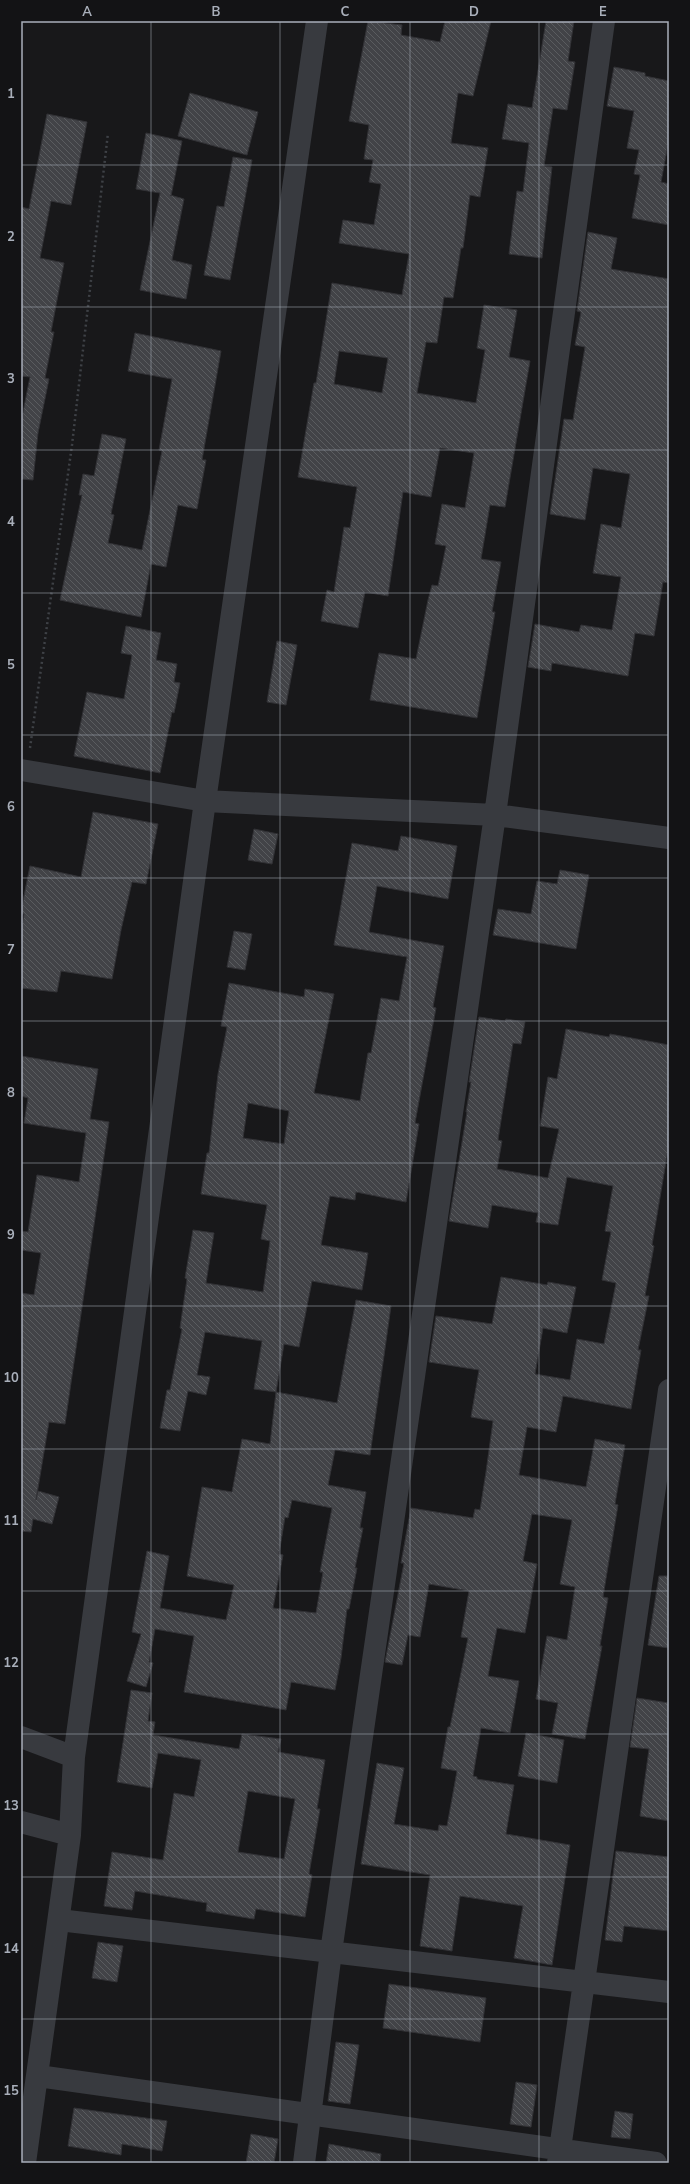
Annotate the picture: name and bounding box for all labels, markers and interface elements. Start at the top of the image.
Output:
text: A [82,3,92,21]
text: B [212,3,221,21]
text: C [341,3,350,21]
text: D [469,3,479,21]
text: E [599,3,607,21]
text: 1 [7,85,15,103]
text: 2 [7,228,15,246]
text: 3 [7,370,15,388]
text: 4 [7,513,15,531]
text: 5 [7,656,15,674]
text: 6 [7,798,15,816]
text: 7 [7,941,15,959]
text: 8 [7,1084,15,1102]
text: 9 [7,1226,15,1244]
text: 10 [3,1369,19,1387]
text: 11 [3,1512,19,1530]
text: 12 [3,1654,19,1672]
text: 13 [3,1797,19,1815]
text: 14 [3,1940,19,1958]
text: 15 [3,2082,19,2100]

